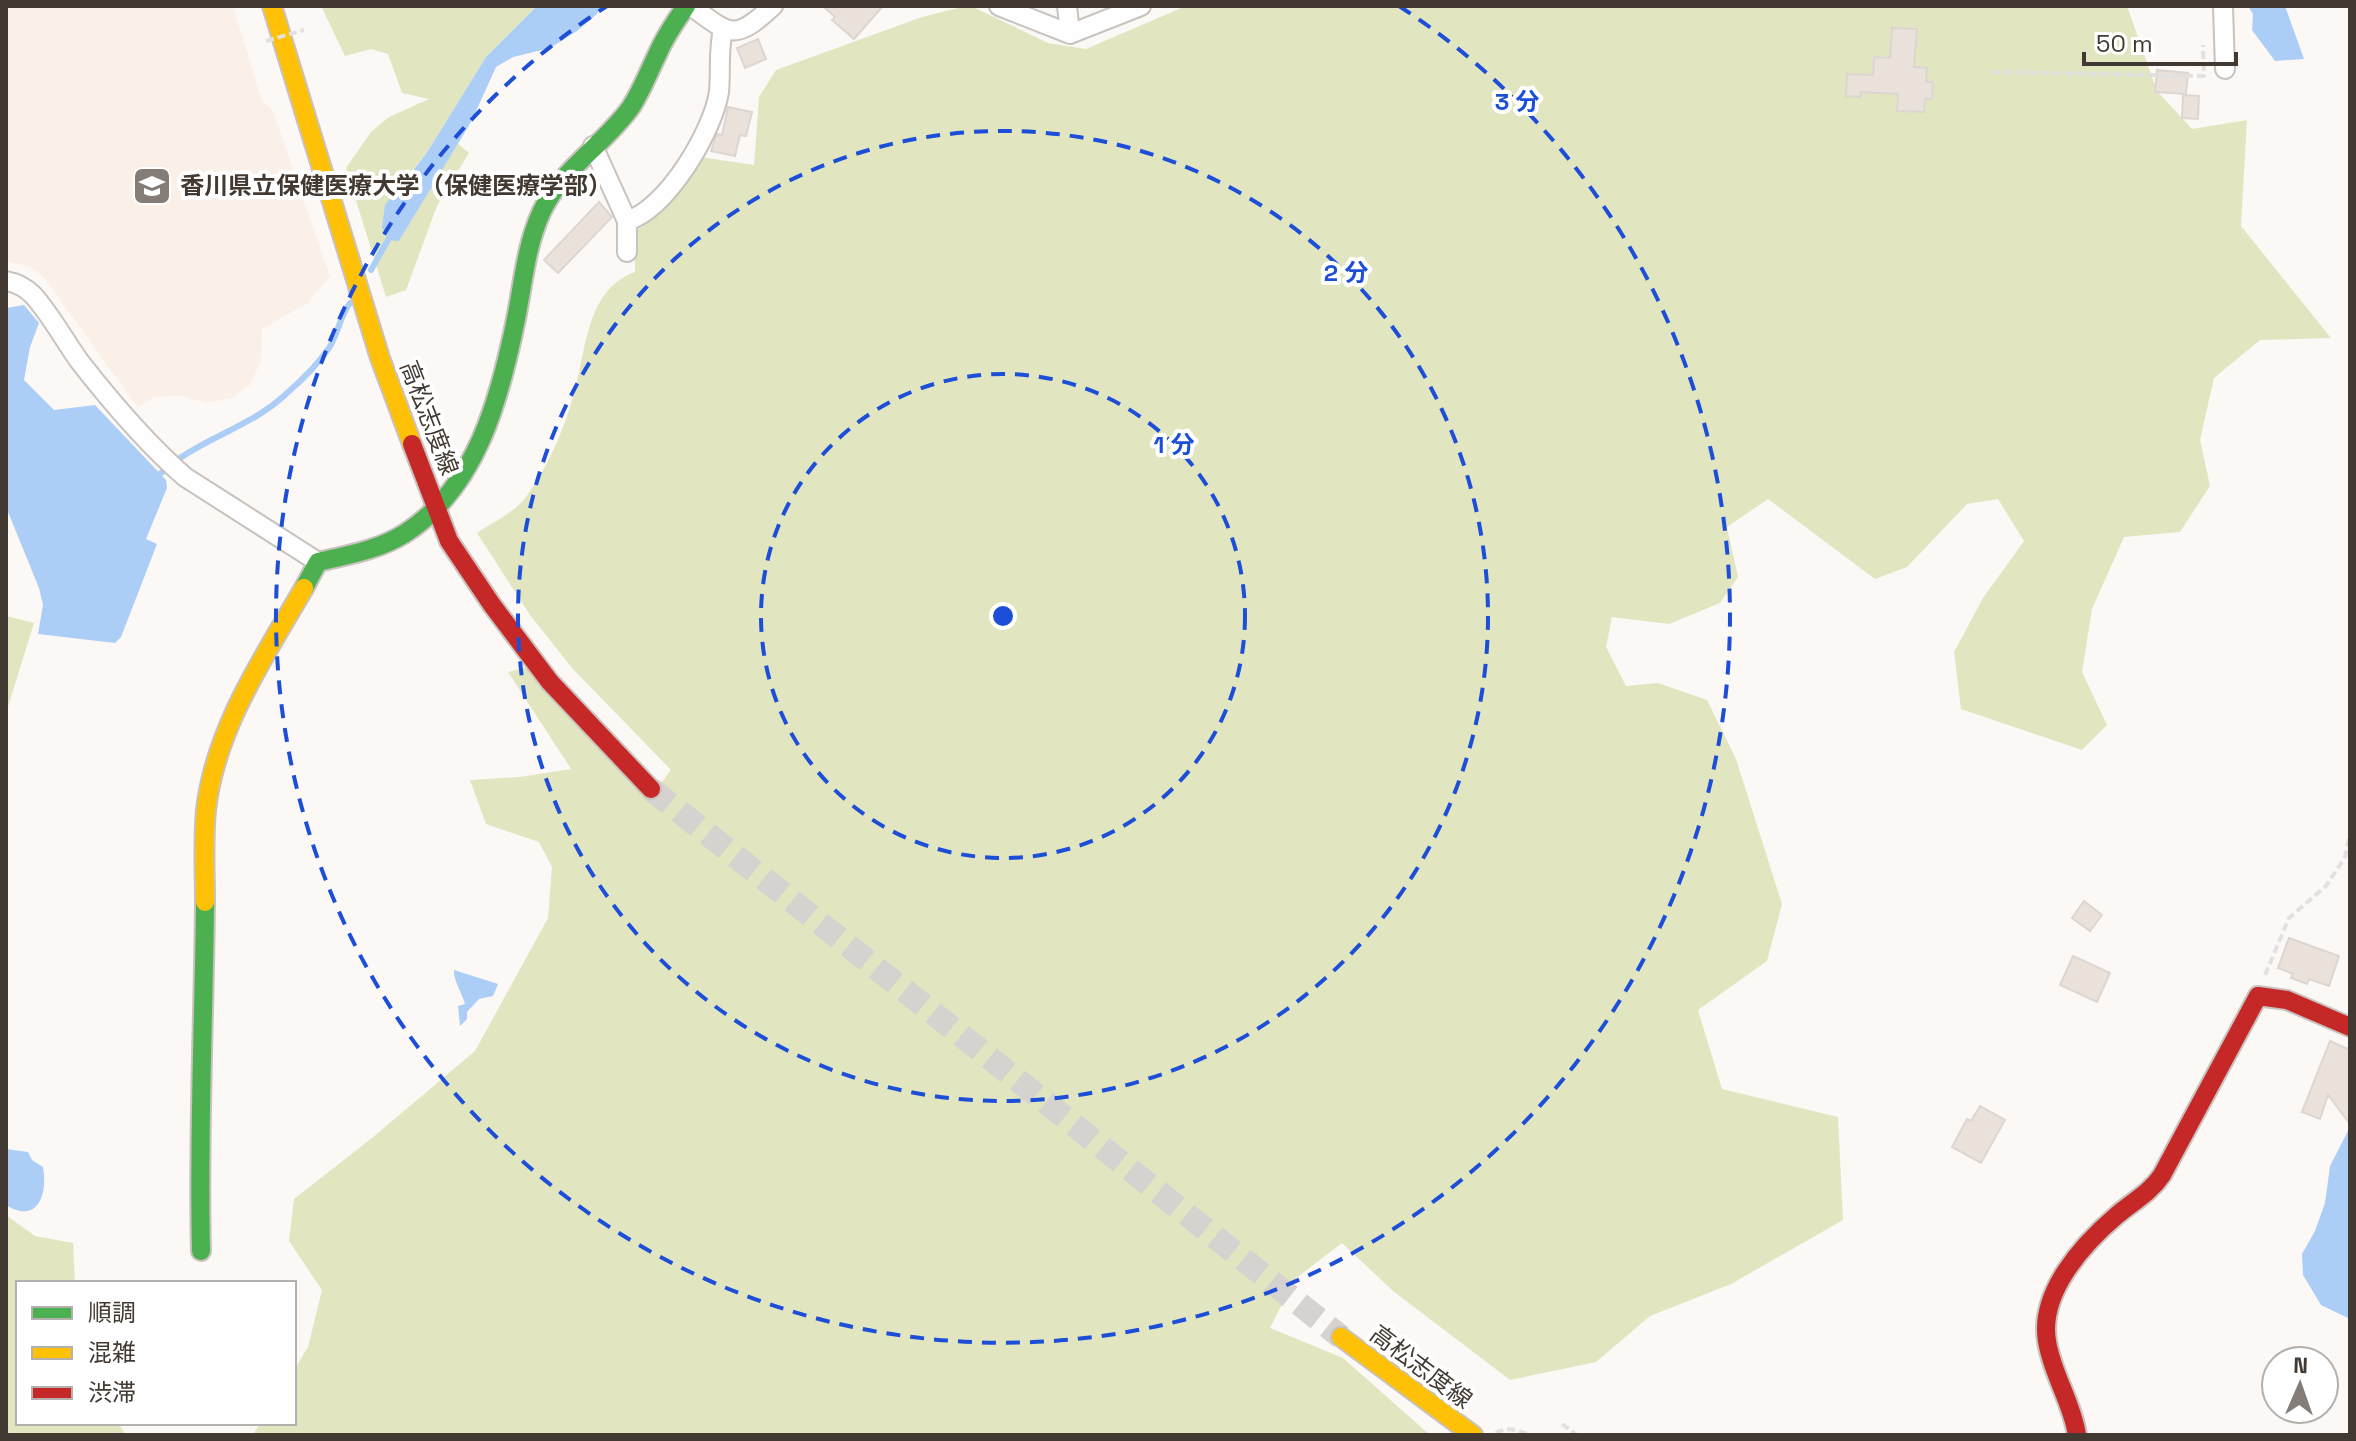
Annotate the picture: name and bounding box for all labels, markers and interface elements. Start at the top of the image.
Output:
scale bar [2084,16,2236,66]
text: 50 m [2096,28,2153,59]
text: 3 分 [1495,86,1539,117]
school or university icon: 香川県立保健医療大学（保健医療学部） [131,165,173,207]
place label: 香川県立保健医療大学（保健医療学部） [180,170,612,201]
text: 2 分 [1324,257,1368,288]
street label: 高松志度線 [393,356,465,479]
text: 1 分 [1154,429,1194,460]
centre of rings [989,602,1017,630]
legend [16,1281,296,1425]
text: 順調 [88,1297,136,1328]
street label: 高松志度線 [1364,1318,1479,1415]
text: 混雑 [88,1337,136,1368]
north arrow [2260,1345,2340,1425]
text: N [2293,1351,2309,1379]
text: 渋滞 [88,1377,136,1408]

